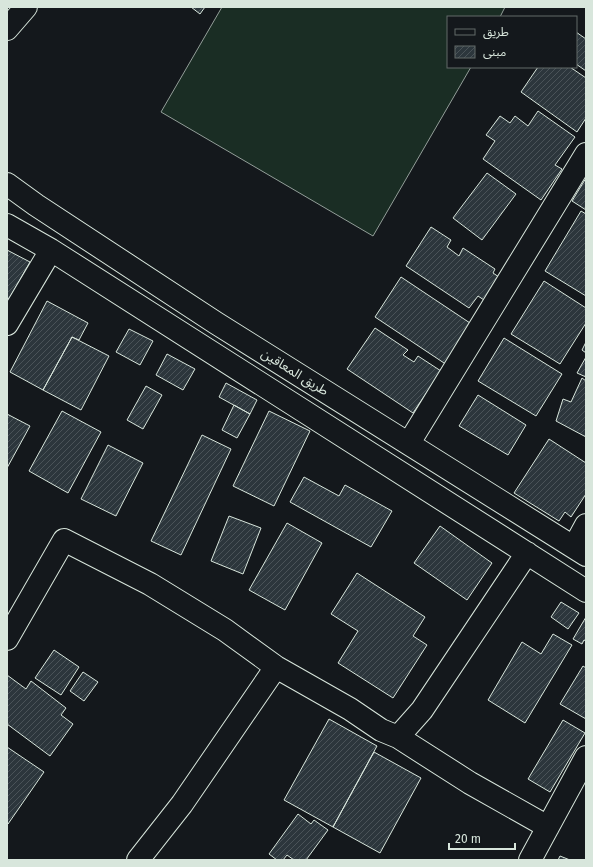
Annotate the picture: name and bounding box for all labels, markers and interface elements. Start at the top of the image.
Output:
legend [447,16,577,68]
text: طريق [483,25,509,40]
text: مبنى [483,45,506,59]
street label: طريق المعاقين [258,345,331,399]
scale bar [449,825,515,851]
text: 20 m [455,832,481,846]

